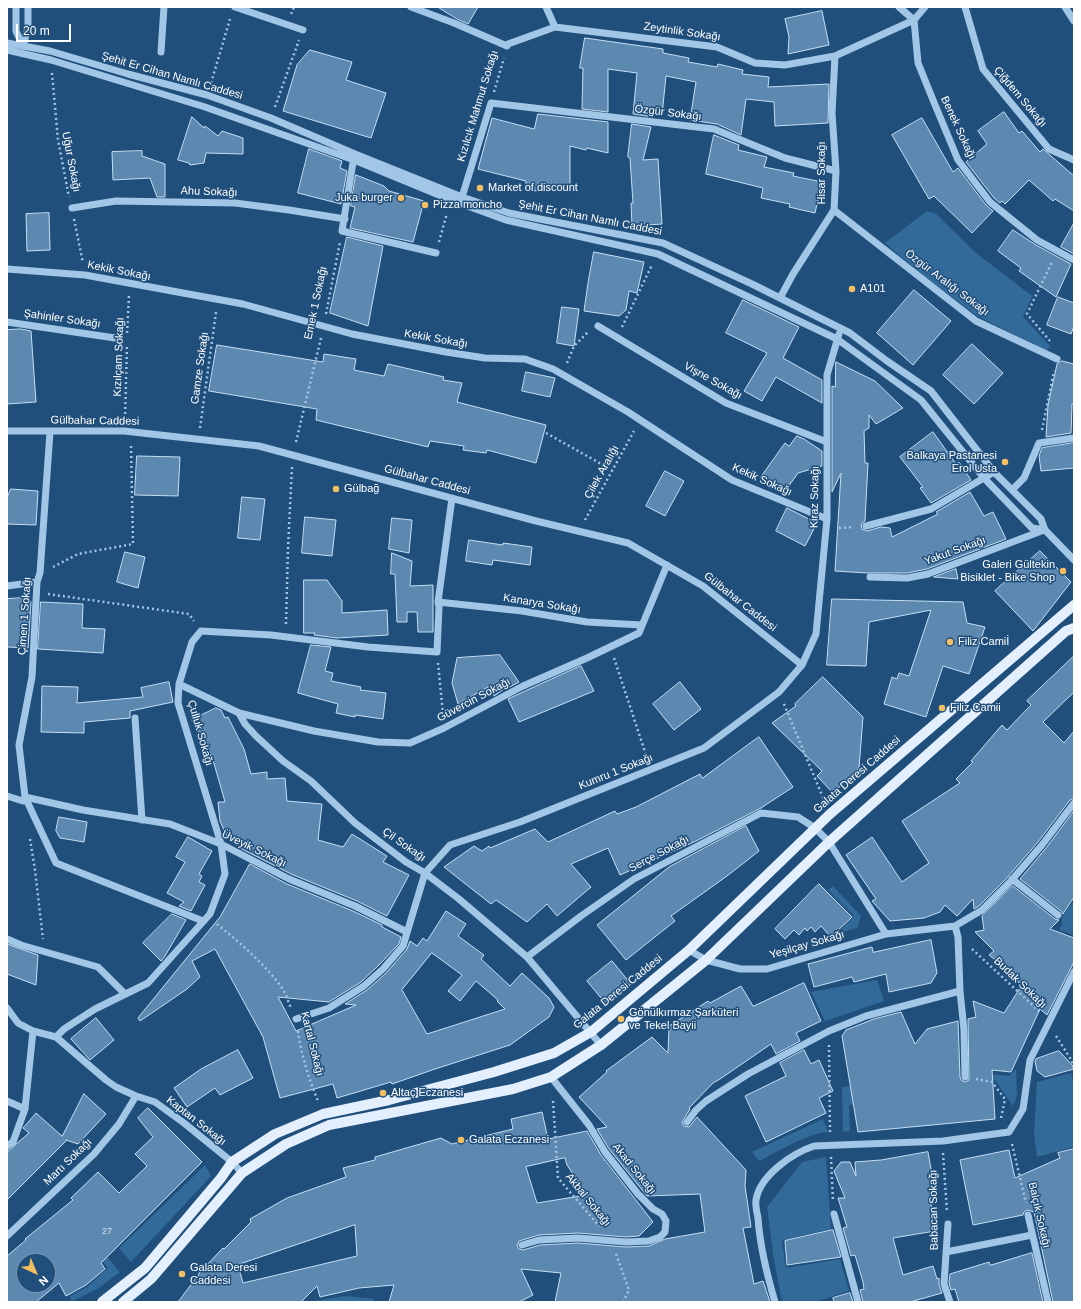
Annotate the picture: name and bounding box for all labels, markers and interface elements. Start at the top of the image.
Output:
scale bar [18,16,73,42]
street label: Zeytinlik Sokağı [643,20,721,44]
text: 20 m [23,24,50,38]
street label: Kızılcık Mahmut Sokağı [455,49,501,163]
street label: Şehit Er Cihan Namlı Caddesi [100,50,244,102]
street label: Çiğdem Sokağı [991,64,1049,130]
street label: Benek Sokağı [938,94,978,162]
street label: Özgür Sokağı [634,102,702,124]
street label: Uğur Sokağı [59,131,83,193]
street label: Hisar Sokağı [815,142,829,204]
place label: Market of discount [488,181,578,195]
marker: Market of discount [475,183,485,193]
street label: Ahu Sokağı [180,184,238,200]
place label: Juka burger [335,191,393,205]
marker: Juka burger [396,193,406,203]
place label: Pizza moncho [433,198,502,212]
street label: Şehit Er Cihan Namlı Caddesi [517,198,663,238]
marker: Pizza moncho [420,200,430,210]
street label: Özgür Aralığı Sokağı [902,247,992,319]
street label: Kekik Sokağı [86,258,152,284]
street label: Emek 1 Sokağı [302,265,330,341]
place label: A101 [860,282,886,296]
marker: A101 [847,284,857,294]
street label: Şahinler Sokağı [23,307,101,331]
street label: Kızılçam Sokağı [111,317,127,397]
street label: Kekik Sokağı [403,327,469,351]
street label: Gamze Sokağı [188,331,212,405]
street label: Vişne Sokağı [682,360,744,402]
street label: Gülbahar Caddesi [51,414,139,428]
street label: Çilek Aralığı [582,443,622,501]
place label: Balkaya Pastanesi Erol Usta [907,449,997,475]
marker: Balkaya Pastanesi Erol Usta [1000,457,1010,467]
street label: Kekik Sokağı [730,461,794,499]
street label: Gülbahar Caddesi [382,462,472,498]
street label: Kiraz Sokağı [808,466,822,528]
place label: Gülbağ [344,482,379,496]
marker: Gülbağ [331,484,341,494]
street label: Yakut Sokağı [922,534,988,568]
place label: Galeri Gültekin Bisiklet - Bike Shop [960,558,1055,584]
marker: Galeri Gültekin Bisiklet - Bike Shop [1058,566,1068,576]
street label: Gülbahar Caddesi [701,570,779,634]
street label: Çimen 1 Sokağı [16,577,34,655]
street label: Kanarya Sokağı [502,591,582,617]
place label: Filiz Camiİ [958,635,1009,649]
marker: Filiz Camiİ [945,637,955,647]
street label: Güvercin Sokağı [435,675,513,725]
street label: Çulluk Sokağı [184,699,216,767]
place label: Filiz Camii [950,701,1001,715]
marker: Filiz Camii [937,703,947,713]
street label: Galata Deresi Caddesi [811,734,903,816]
street label: Kumru 1 Sokağı [577,751,655,793]
street label: Çil Sokağı [380,825,428,865]
street label: Üveyik Sokağı [220,828,288,870]
street label: Serçe Sokağı [627,833,691,875]
street label: Yeşilçay Sokağı [768,928,846,962]
street label: Galata Deresi Caddesi [571,952,665,1032]
street label: Budak Sokağı [991,954,1049,1012]
place label: Gönülkırmaz Şarküteri ve Tekel Bayii [629,1006,738,1032]
street label: Kartal Sokağı [298,1010,326,1078]
marker: Gönülkırmaz Şarküteri ve Tekel Bayii [616,1014,626,1024]
place label: Altaç Eczanesi [391,1086,463,1100]
marker: Altaç Eczanesi [378,1088,388,1098]
street label: Kaptan Sokağı [164,1094,228,1148]
place label: Galata Eczanesi [469,1133,549,1147]
marker: Galata Eczanesi [456,1135,466,1145]
street label: Martı Sokağı [41,1136,95,1188]
street label: Akad Sokağı [609,1141,659,1197]
street label: Babacan Sokağı [927,1170,941,1250]
street label: Akbal Sokağı [562,1171,614,1229]
street label: Balçık Sokağı [1025,1181,1053,1249]
house number: 27 [102,1227,112,1237]
north arrow [16,1253,56,1293]
place label: Galata Deresi Caddesi [190,1261,257,1287]
marker: Galata Deresi Caddesi [177,1269,187,1279]
text: N [37,1274,51,1288]

